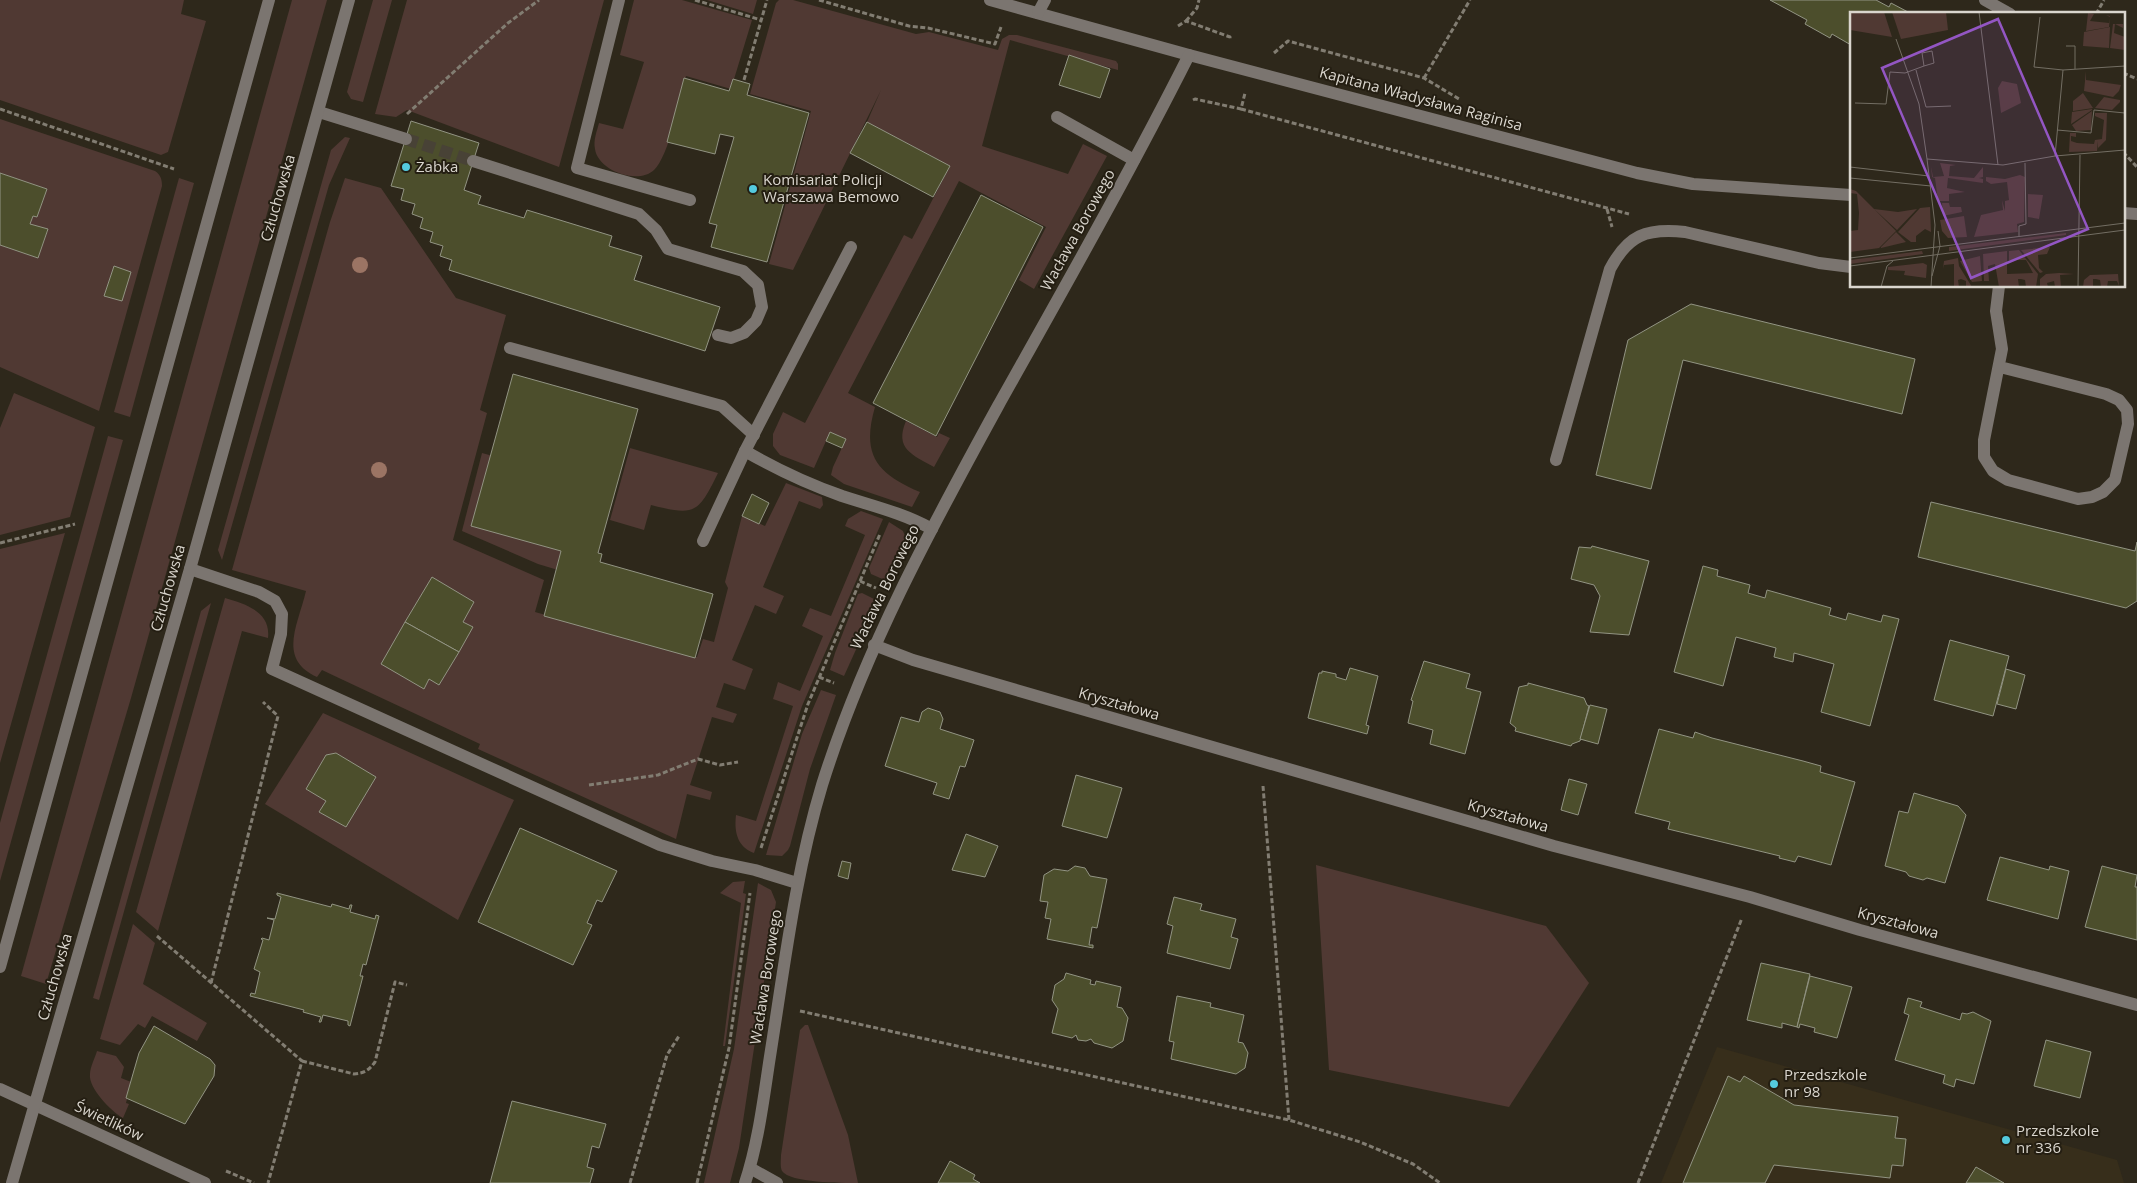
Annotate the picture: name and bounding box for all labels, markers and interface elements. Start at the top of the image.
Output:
inset map [1850,12,2124,288]
street label: Kapitana Władysława Raginisa [1318,61,1525,135]
street label: Człuchowska [255,152,299,244]
place label: Żabka [416,156,458,176]
marker: Żabka [400,161,412,173]
street label: Wacława Borowego [1035,165,1119,294]
place label: Komisariat Policji Warszawa Bemowo [763,169,899,206]
marker: Komisariat Policji Warszawa Bemowo [747,183,759,195]
street label: Wacława Borowego [845,521,923,652]
street label: Człuchowska [145,542,189,634]
street label: Kryształowa [1076,682,1162,724]
street label: Kryształowa [1465,794,1551,836]
street label: Kryształowa [1855,902,1941,942]
street label: Wacława Borowego [744,908,786,1046]
street label: Człuchowska [32,931,76,1023]
place label: Przedszkole nr 98 [1784,1064,1867,1101]
marker: Przedszkole nr 98 [1768,1078,1780,1090]
street label: Świetlików [72,1095,147,1145]
place label: Przedszkole nr 336 [2016,1120,2099,1157]
marker: Przedszkole nr 336 [2000,1134,2012,1146]

